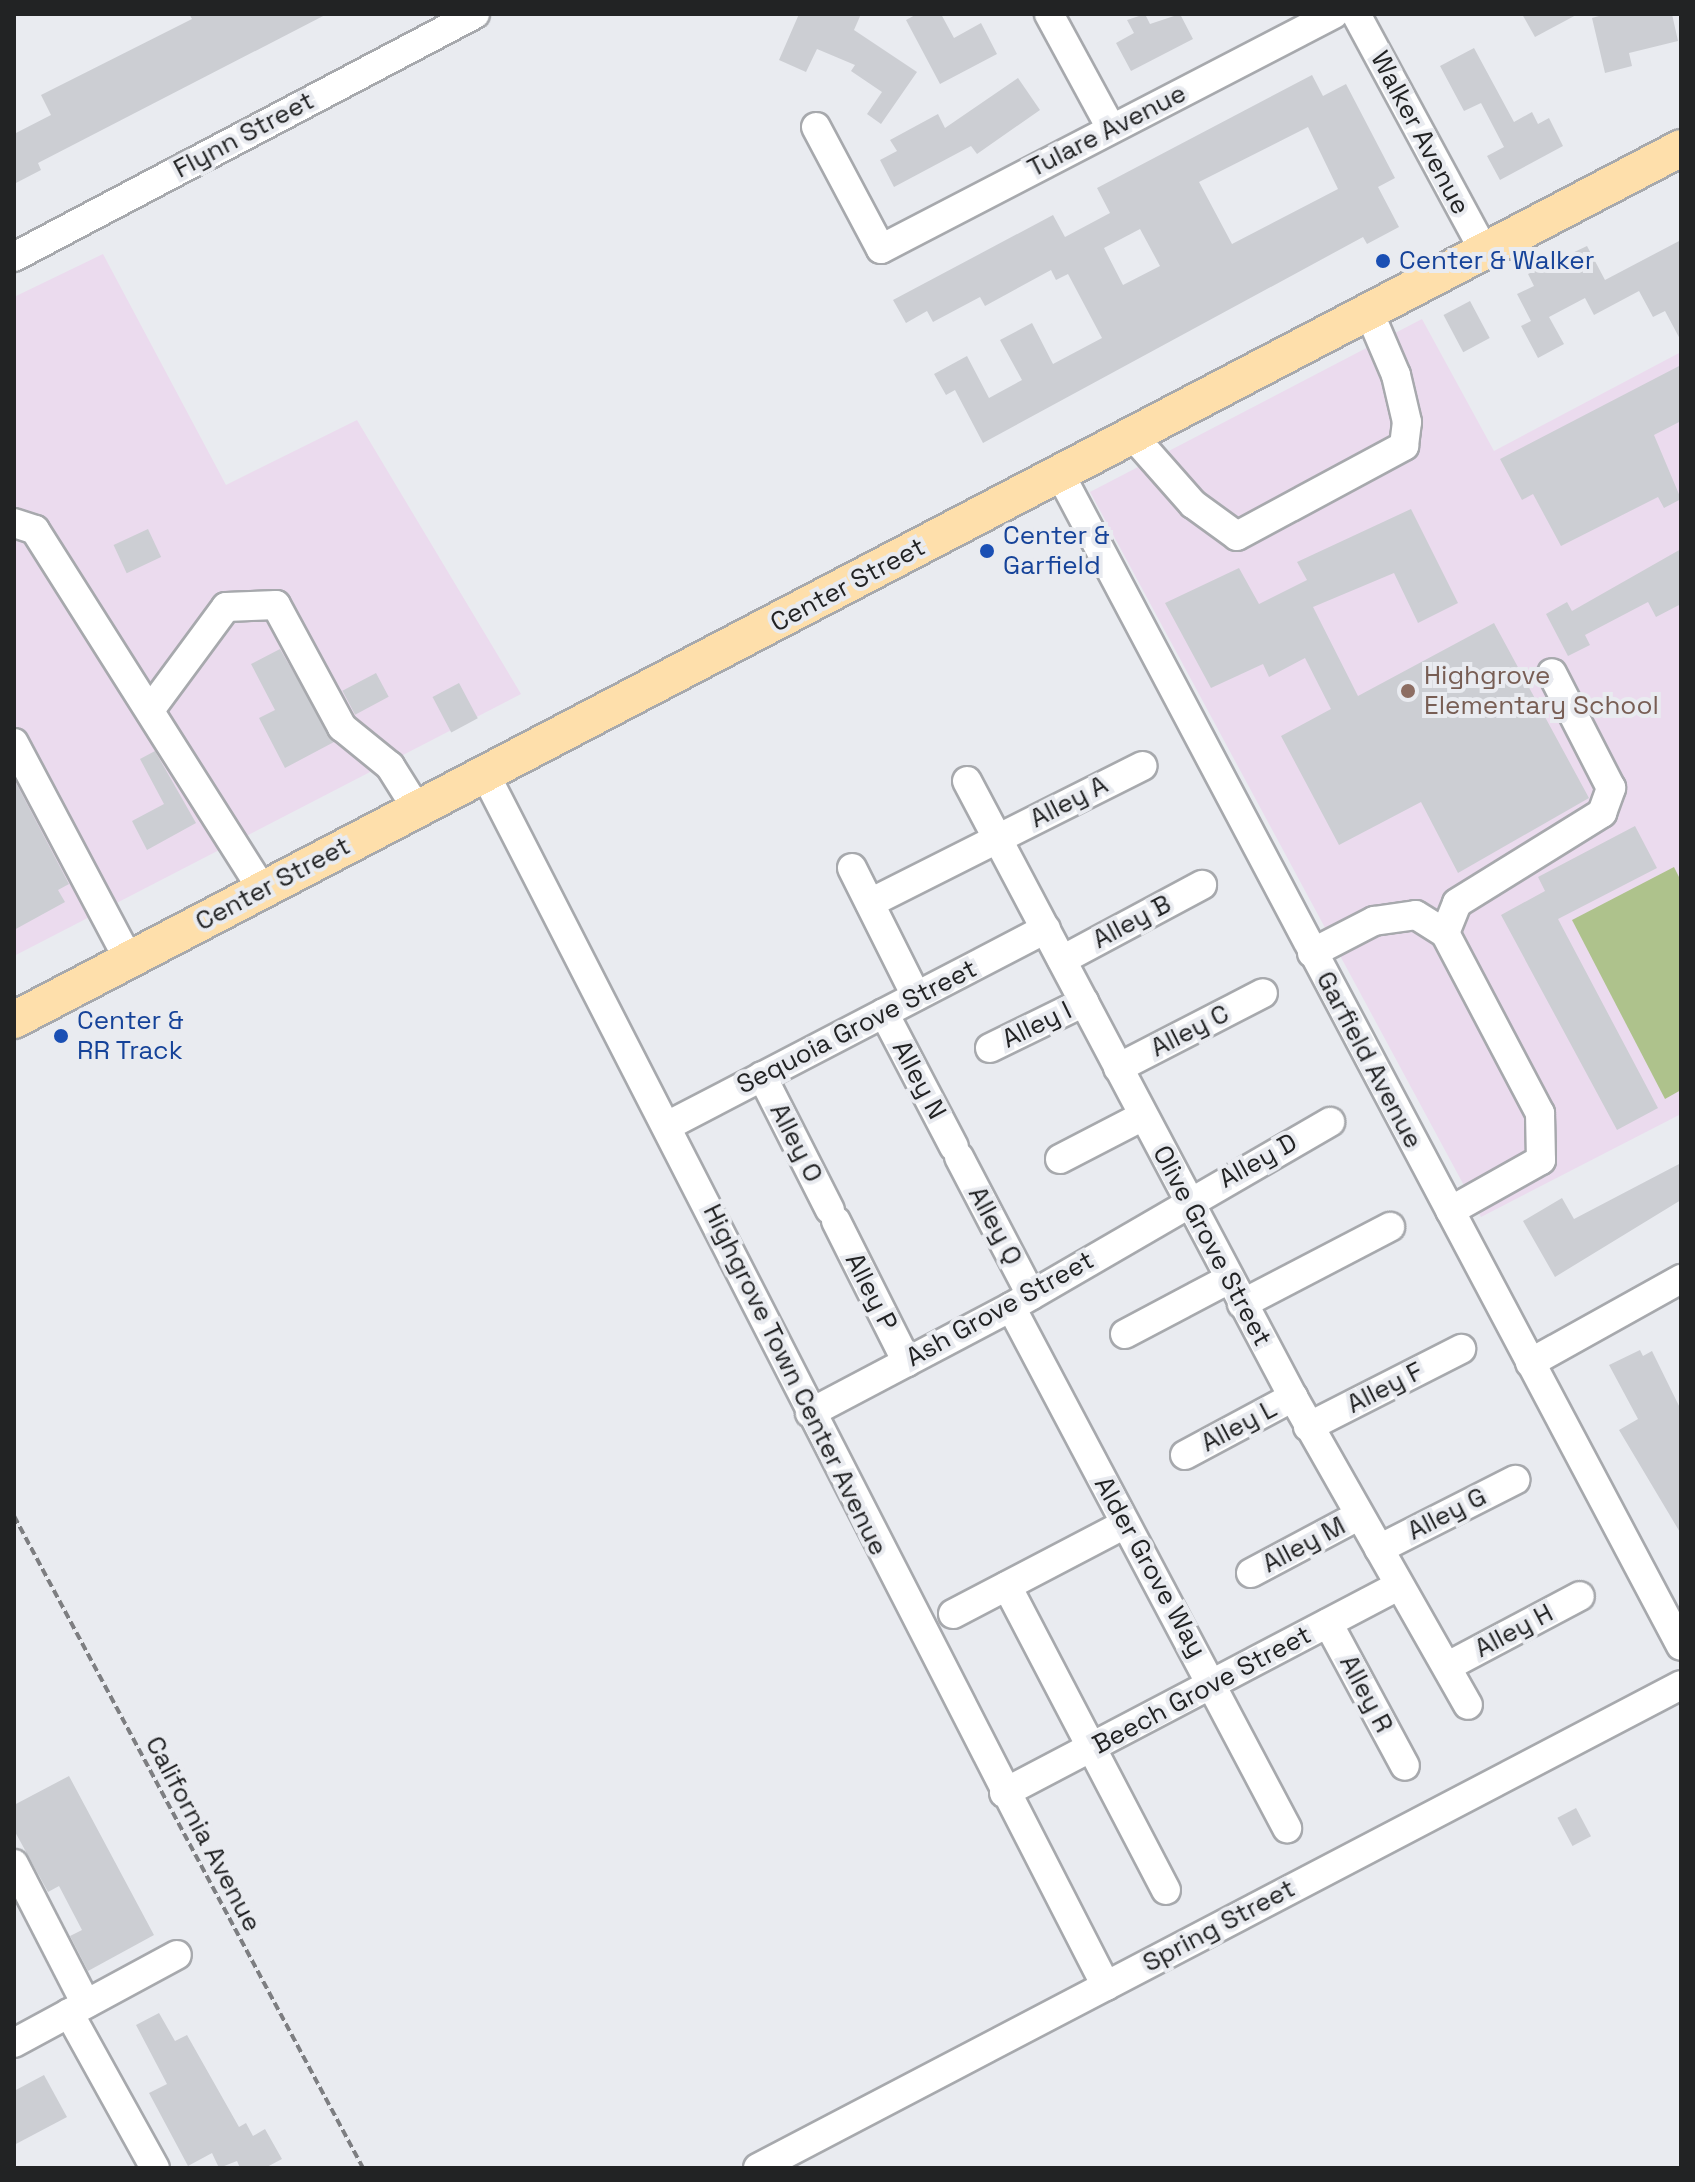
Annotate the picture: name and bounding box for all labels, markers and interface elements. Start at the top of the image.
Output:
street label: Walker Avenue [1364,46,1476,220]
street label: Tulare Avenue [1023,78,1191,184]
street label: Flynn Street [169,85,319,185]
place label: Center & Walker [1399,245,1595,277]
marker: Center & Walker [1374,252,1392,270]
place label: Center & Garfield [1003,520,1110,582]
street label: Center Street [765,531,931,639]
marker: Center & Garfield [978,542,996,560]
place label: Highgrove Elementary School [1424,660,1659,722]
marker: Highgrove Elementary School [1399,682,1417,700]
street label: Alley A [1025,769,1113,835]
street label: Center Street [190,830,356,938]
street label: Alley B [1087,888,1177,956]
street label: Sequoia Grove Street [732,953,982,1101]
street label: Garfield Avenue [1309,966,1429,1154]
street label: Alley I [997,995,1077,1055]
street label: Alley C [1146,998,1234,1064]
place label: Center & RR Track [77,1005,184,1066]
marker: Center & RR Track [52,1027,70,1045]
street label: Alley N [885,1035,953,1125]
street label: Alley O [763,1098,829,1188]
street label: Alley D [1214,1127,1302,1195]
street label: Olive Grove Street [1146,1140,1278,1352]
street label: Alley Q [961,1181,1029,1271]
street label: Highgrove Town Center Avenue [696,1199,894,1561]
street label: Ash Grove Street [901,1245,1099,1373]
street label: Alley P [838,1248,904,1336]
street label: Alley F [1342,1356,1428,1420]
street label: Alley L [1196,1393,1282,1459]
street label: Alder Grove Way [1087,1471,1213,1663]
street label: Alley G [1402,1481,1492,1547]
street label: Alley M [1257,1510,1351,1580]
street label: Alley H [1470,1597,1558,1665]
street label: Beech Grove Street [1087,1619,1317,1761]
street label: Alley R [1333,1650,1399,1738]
street label: California Avenue [138,1731,268,1937]
street label: Spring Street [1138,1873,1300,1979]

